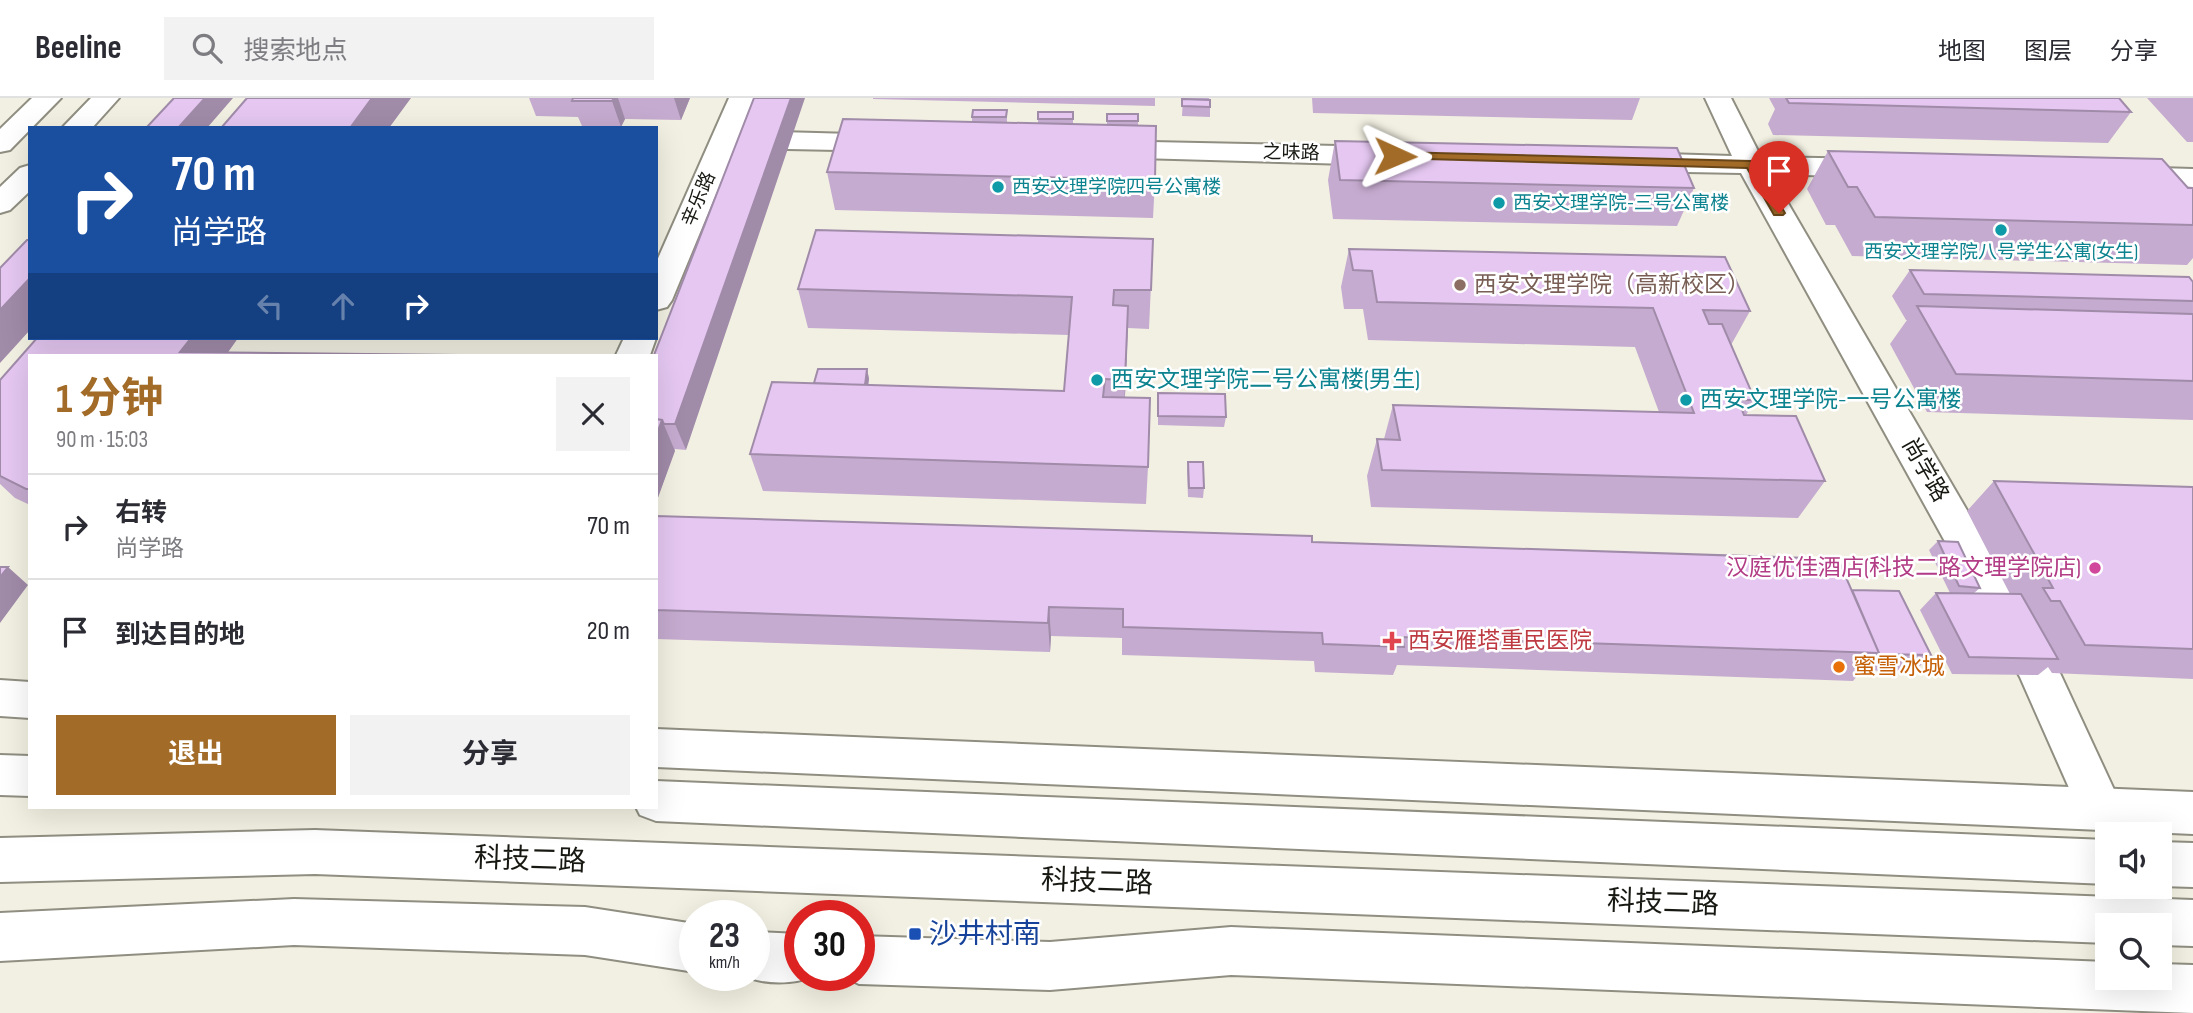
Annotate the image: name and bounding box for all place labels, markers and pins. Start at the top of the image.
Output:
pin [1749,141,1809,213]
place label: 西安文理学院四号公寓楼 [1012,176,1221,199]
marker: 西安文理学院四号公寓楼 [990,179,1006,195]
place label: 西安文理学院-三号公寓楼 [1513,192,1729,215]
marker: 西安文理学院-三号公寓楼 [1491,195,1507,211]
marker: 西安文理学院八号学生公寓(女生) [1993,222,2009,238]
place label: 西安文理学院八号学生公寓(女生) [1864,241,2138,264]
place label: 西安文理学院（高新校区） [1474,271,1750,299]
marker: 西安文理学院（高新校区） [1452,277,1468,293]
place label: 西安文理学院二号公寓楼(男生) [1111,366,1420,394]
marker: 西安文理学院二号公寓楼(男生) [1089,372,1105,388]
place label: 西安文理学院-一号公寓楼 [1700,386,1961,414]
marker: 西安文理学院-一号公寓楼 [1678,392,1694,408]
place label: 汉庭优佳酒店(科技二路文理学院店) [1726,554,2081,582]
marker: 汉庭优佳酒店(科技二路文理学院店) [2087,560,2103,576]
place label: 西安雁塔重民医院 [1408,627,1592,655]
marker: 西安雁塔重民医院 [1382,631,1402,651]
place label: 蜜雪冰城 [1853,653,1945,681]
marker: 蜜雪冰城 [1831,659,1847,675]
place label: 沙井村南 [929,918,1041,951]
marker: 沙井村南 [907,926,923,942]

